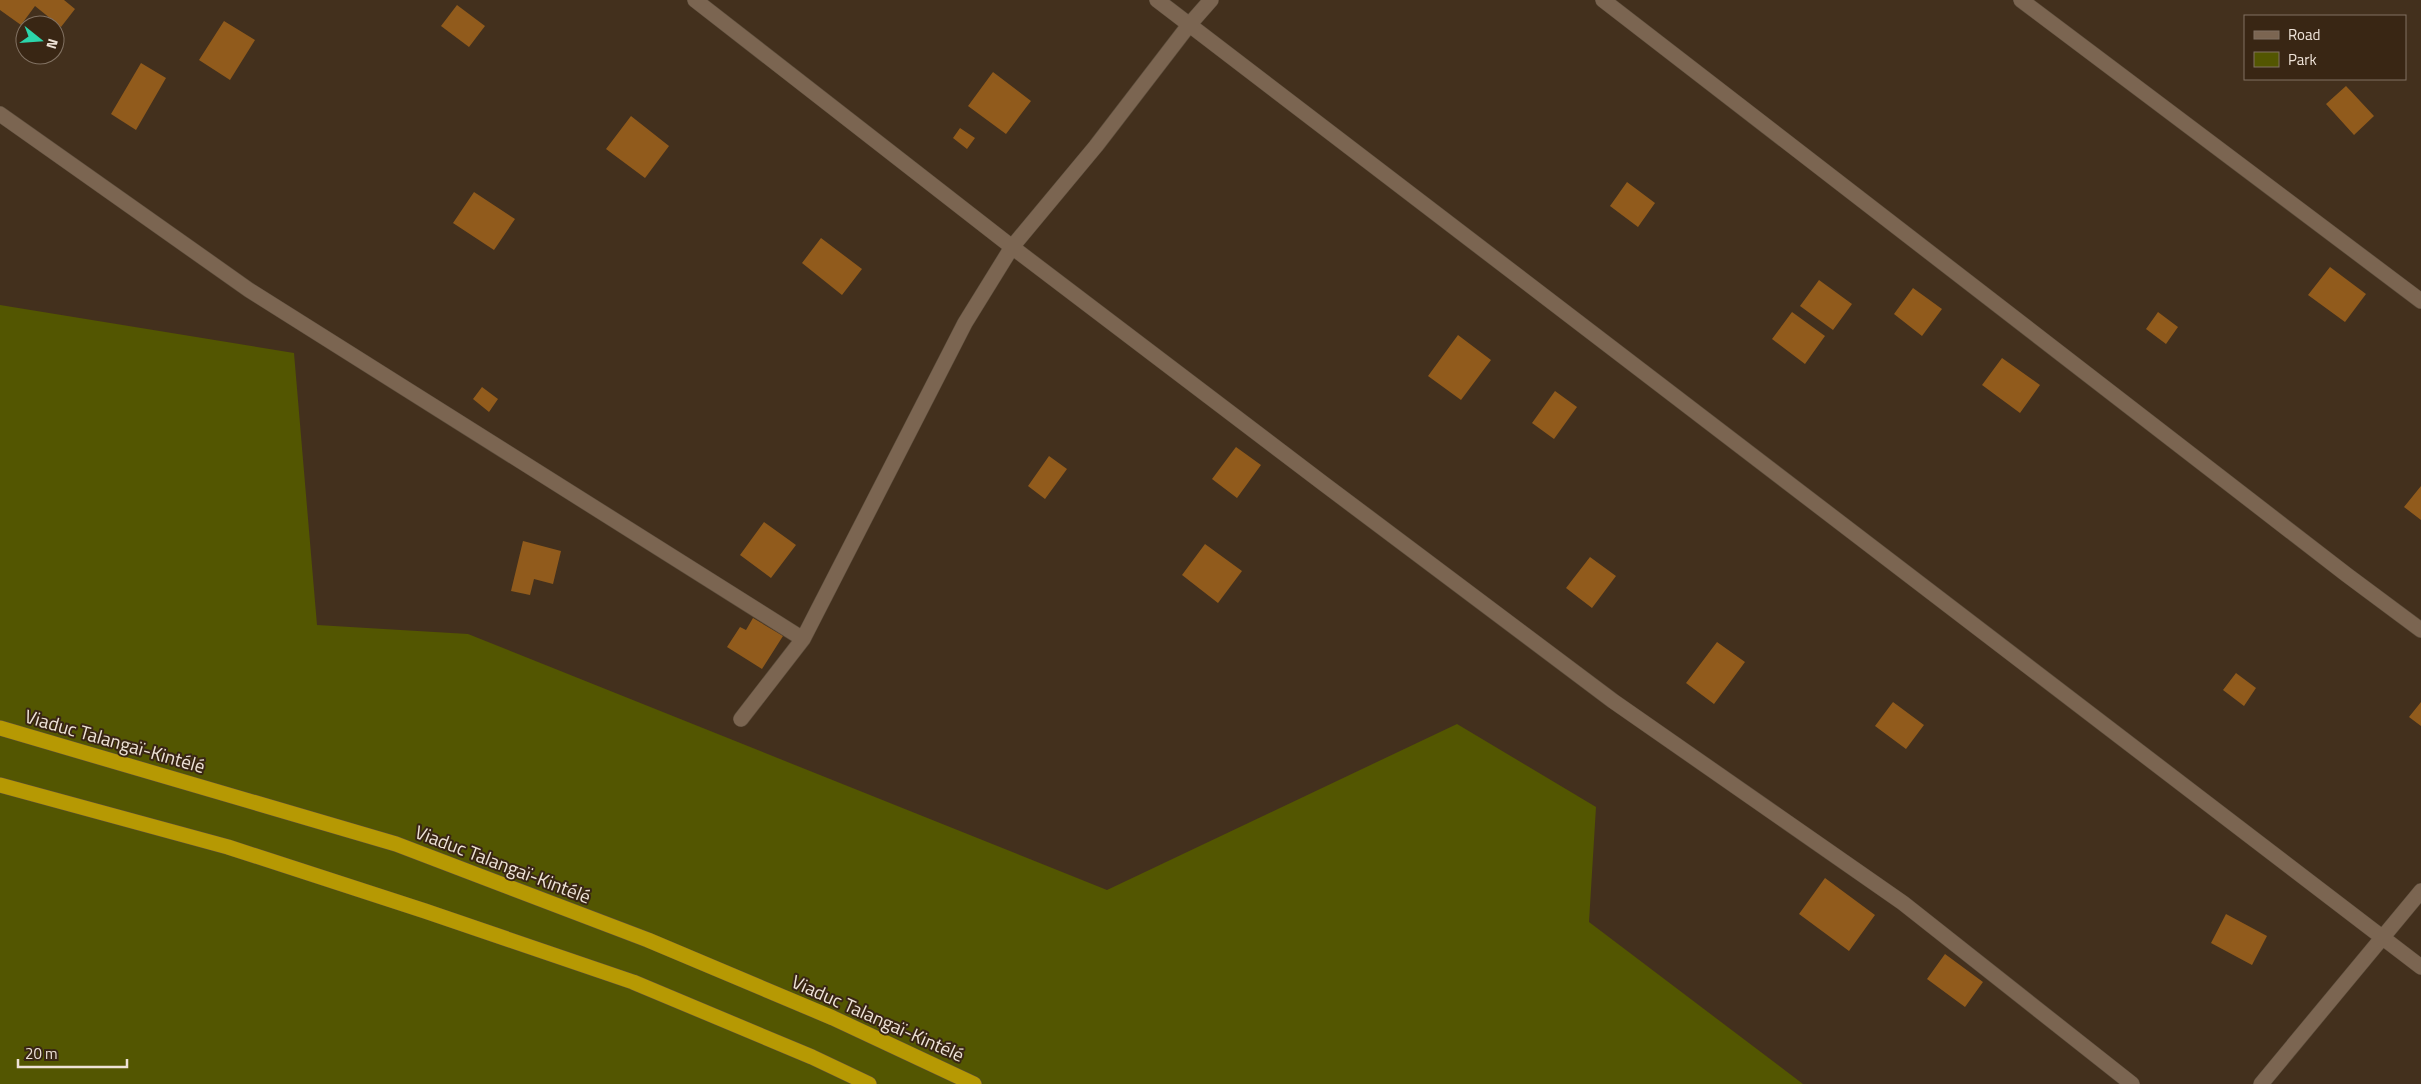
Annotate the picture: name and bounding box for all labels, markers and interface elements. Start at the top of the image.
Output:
north arrow [15,15,65,65]
legend [2244,15,2406,80]
text: Road [2288,23,2320,46]
text: N [41,36,64,52]
text: Park [2288,48,2317,71]
street label: Viaduc Talangaï-Kintélé [22,701,209,780]
street label: Viaduc Talangaï-Kintélé [411,817,595,910]
street label: Viaduc Talangaï-Kintélé [787,966,969,1069]
scale bar [18,1036,126,1068]
text: 20 m [25,1042,58,1065]

